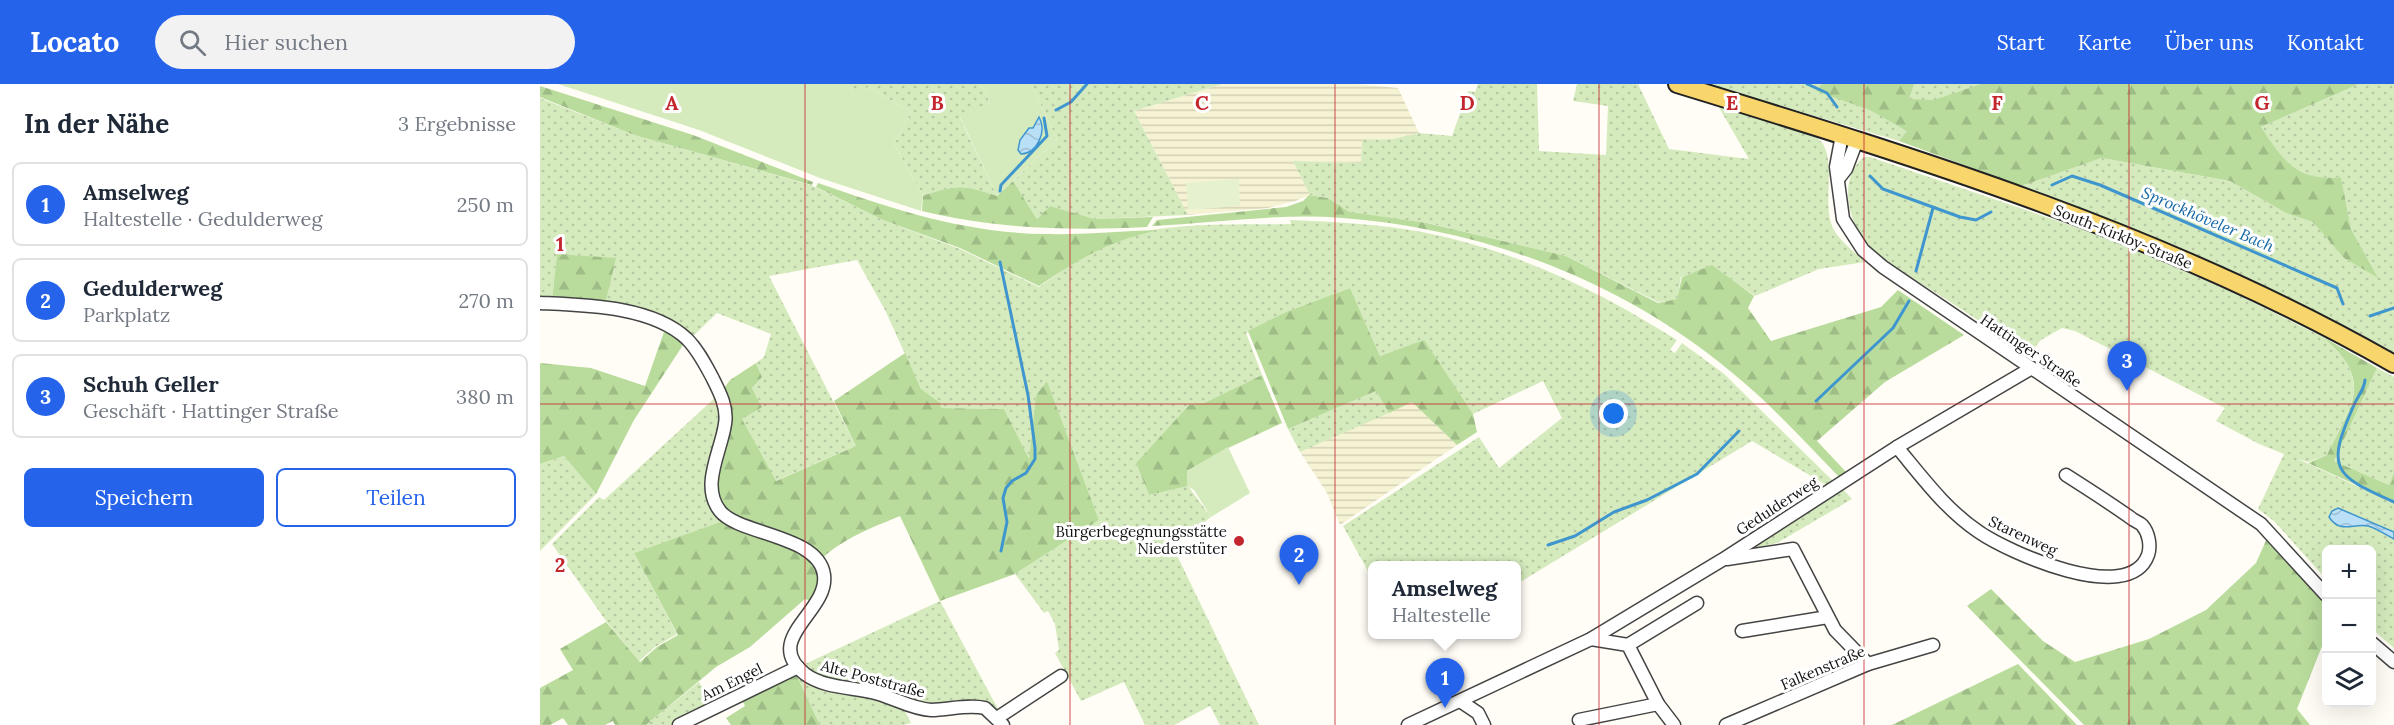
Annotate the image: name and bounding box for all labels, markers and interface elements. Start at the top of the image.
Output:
search box [155,15,575,69]
text: Locato [30,24,119,60]
icon: search [176,26,209,59]
text: Hier suchen [224,28,348,56]
text: Start [1997,29,2045,56]
text: Karte [2078,29,2132,56]
text: Über uns [2165,29,2254,56]
text: Kontakt [2287,29,2364,56]
text: A [665,90,679,115]
text: B [930,90,944,115]
text: C [1195,90,1209,115]
text: D [1459,90,1475,115]
text: E [1726,90,1738,115]
text: F [1991,90,2003,115]
text: G [2254,90,2270,115]
text: In der Nähe [24,107,169,140]
text: 3 Ergebnisse [398,111,516,136]
text: Amselweg [83,178,189,206]
water label: Sprockhöveler Bach [2139,182,2277,256]
text: 1 [41,192,50,217]
text: 250 m [457,192,514,217]
street label: South-Kirkby-Straße [2051,200,2195,273]
text: Haltestelle · Gedulderweg [83,206,322,231]
text: 1 [556,231,564,256]
text: Gedulderweg [83,274,222,302]
text: 2 [40,288,51,313]
text: 270 m [458,288,514,313]
text: Parkplatz [83,302,170,327]
street label: Hattinger Straße [1977,310,2085,391]
pin: 3 [2108,342,2146,391]
text: Schuh Geller [83,370,219,398]
text: 3 [40,384,51,409]
text: 380 m [456,384,514,409]
text: Geschäft · Hattinger Straße [83,398,339,423]
your location [1599,399,1628,428]
button: Speichern [24,468,264,527]
button: Teilen [276,468,516,527]
street label: Gedulderweg [1732,472,1822,539]
street label: Starenweg [1986,511,2061,560]
place label: Bürgerbegegnungsstätte Niederstüter [1055,522,1227,558]
marker: Bürgerbegegnungsstätte Niederstüter [1232,534,1246,548]
pin: 2 [1280,536,1318,585]
map controls [2322,545,2376,707]
button: + [2322,545,2376,599]
text: 2 [555,552,565,577]
popup [1368,561,1521,639]
text: Amselweg [1392,574,1497,602]
button: − [2322,599,2376,653]
text: Haltestelle [1392,602,1491,627]
street label: Falkenstraße [1778,641,1868,694]
button: layers [2322,653,2376,707]
street label: Alte Poststraße [818,655,927,702]
pin: 1 [1426,658,1464,708]
street label: Am Engel [697,659,765,705]

